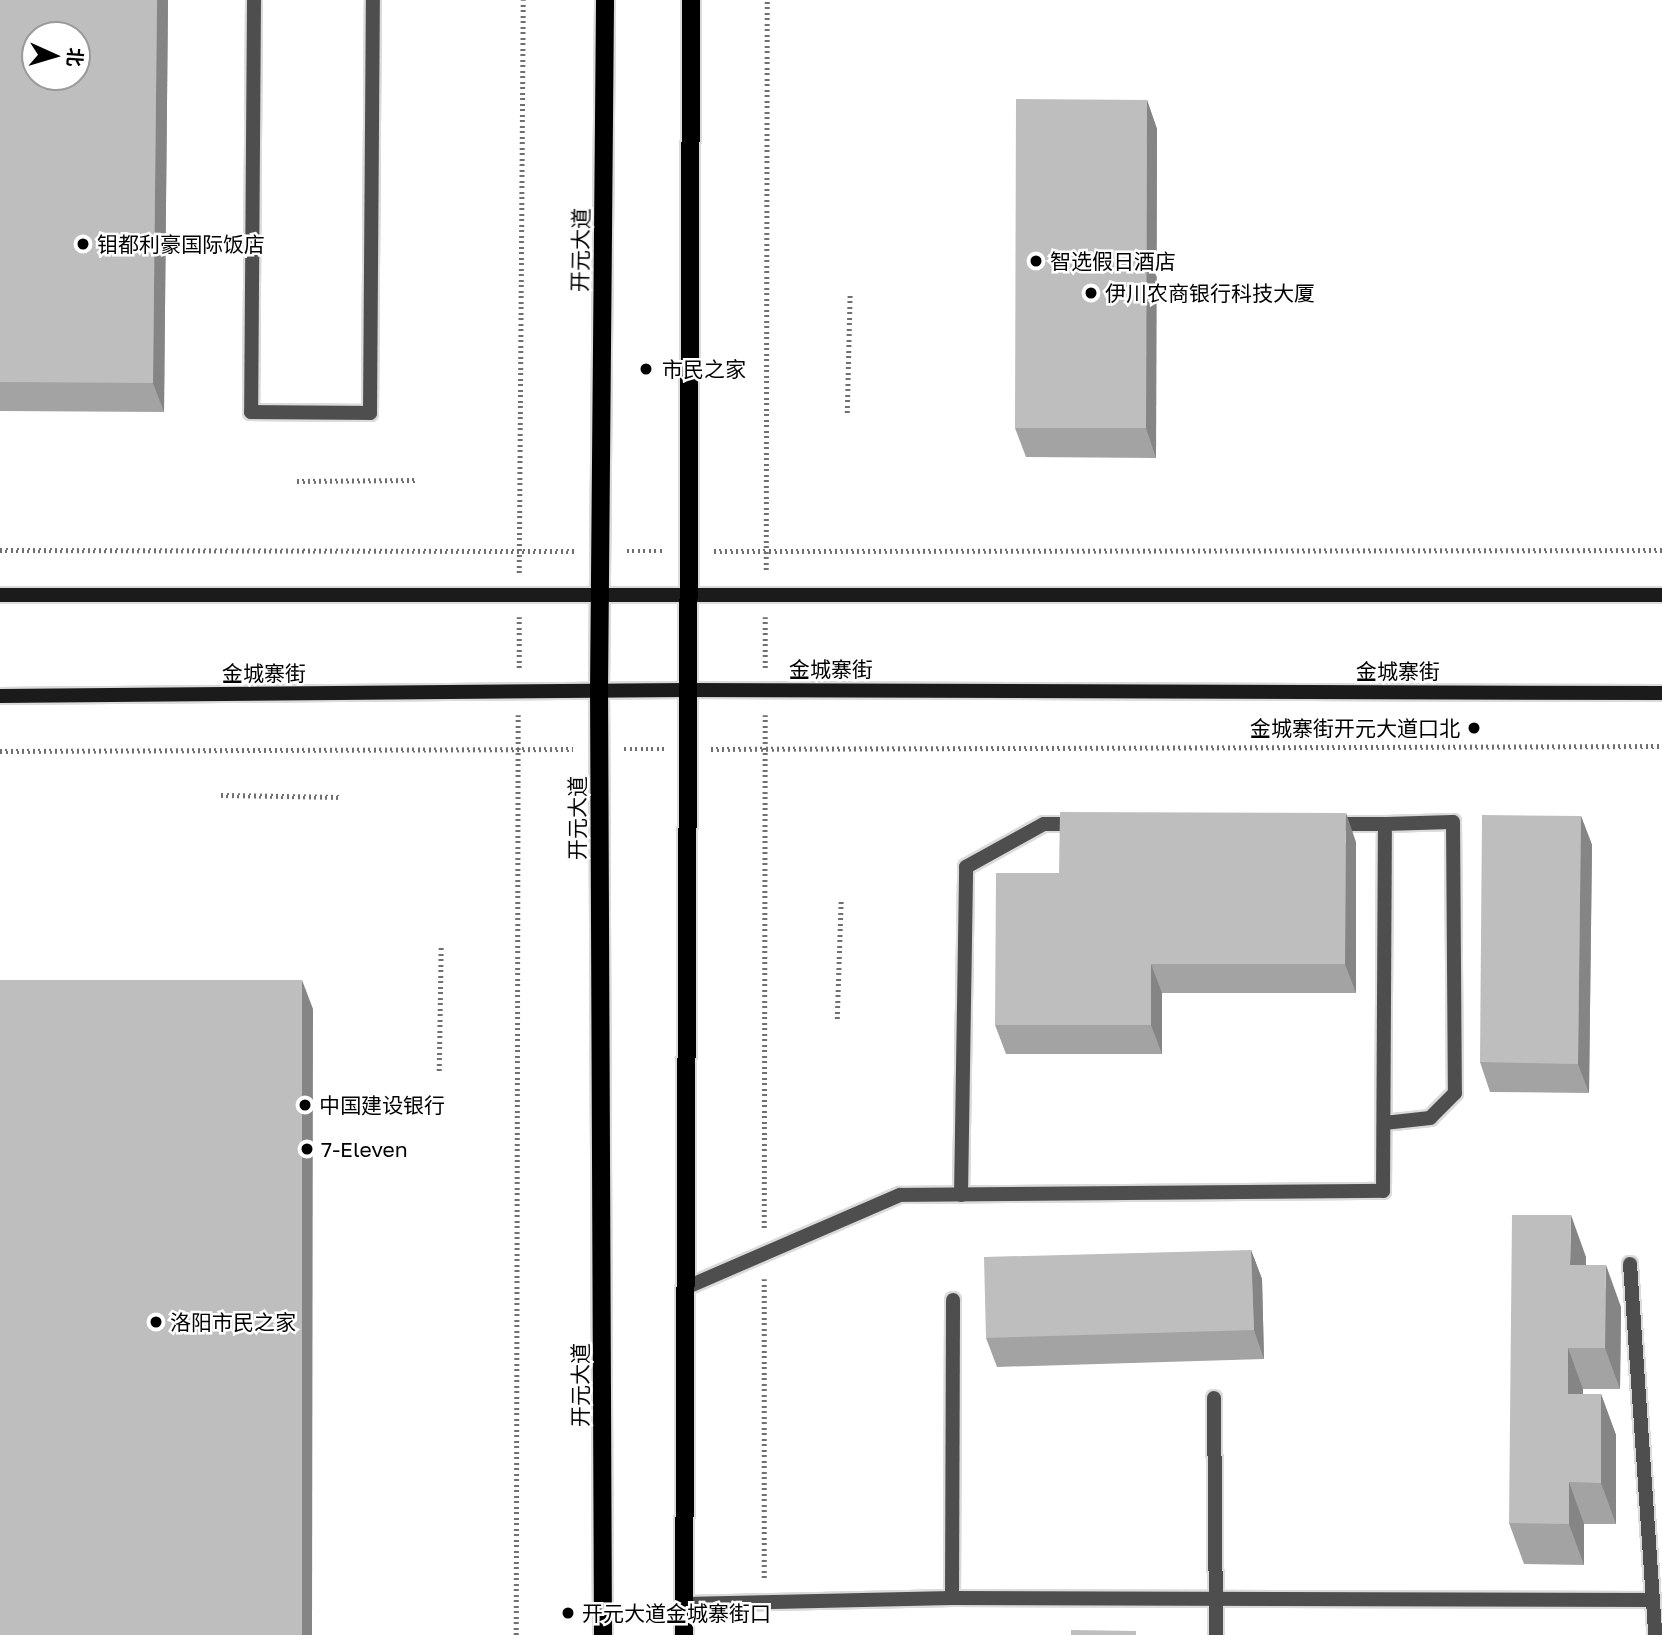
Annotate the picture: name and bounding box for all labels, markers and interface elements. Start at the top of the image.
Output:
north arrow [21,21,91,91]
text: 北 [63,47,88,68]
street label: 开元大道 [567,208,593,292]
place label: 钼都利豪国际饭店 [97,231,265,257]
marker: 钼都利豪国际饭店 [75,236,91,252]
place label: 智选假日酒店 [1050,248,1176,274]
marker: 智选假日酒店 [1028,253,1044,269]
place label: 伊川农商银行科技大厦 [1105,280,1315,306]
marker: 伊川农商银行科技大厦 [1083,285,1099,301]
place label: 市民之家 [662,356,746,382]
marker: 市民之家 [636,359,656,379]
street label: 金城寨街 [789,656,873,682]
street label: 金城寨街 [1356,658,1440,684]
street label: 金城寨街 [222,660,306,686]
place label: 金城寨街开元大道口北 [1250,715,1460,741]
marker: 金城寨街开元大道口北 [1466,720,1482,736]
street label: 开元大道 [564,776,590,860]
place label: 中国建设银行 [319,1092,445,1118]
marker: 中国建设银行 [297,1097,313,1113]
place label: 7-Eleven [321,1136,408,1162]
marker: 7-Eleven [299,1141,315,1157]
place label: 洛阳市民之家 [170,1309,296,1335]
marker: 洛阳市民之家 [148,1314,164,1330]
street label: 开元大道 [567,1343,593,1427]
place label: 开元大道金城寨街口 [582,1600,771,1626]
marker: 开元大道金城寨街口 [560,1605,576,1621]

